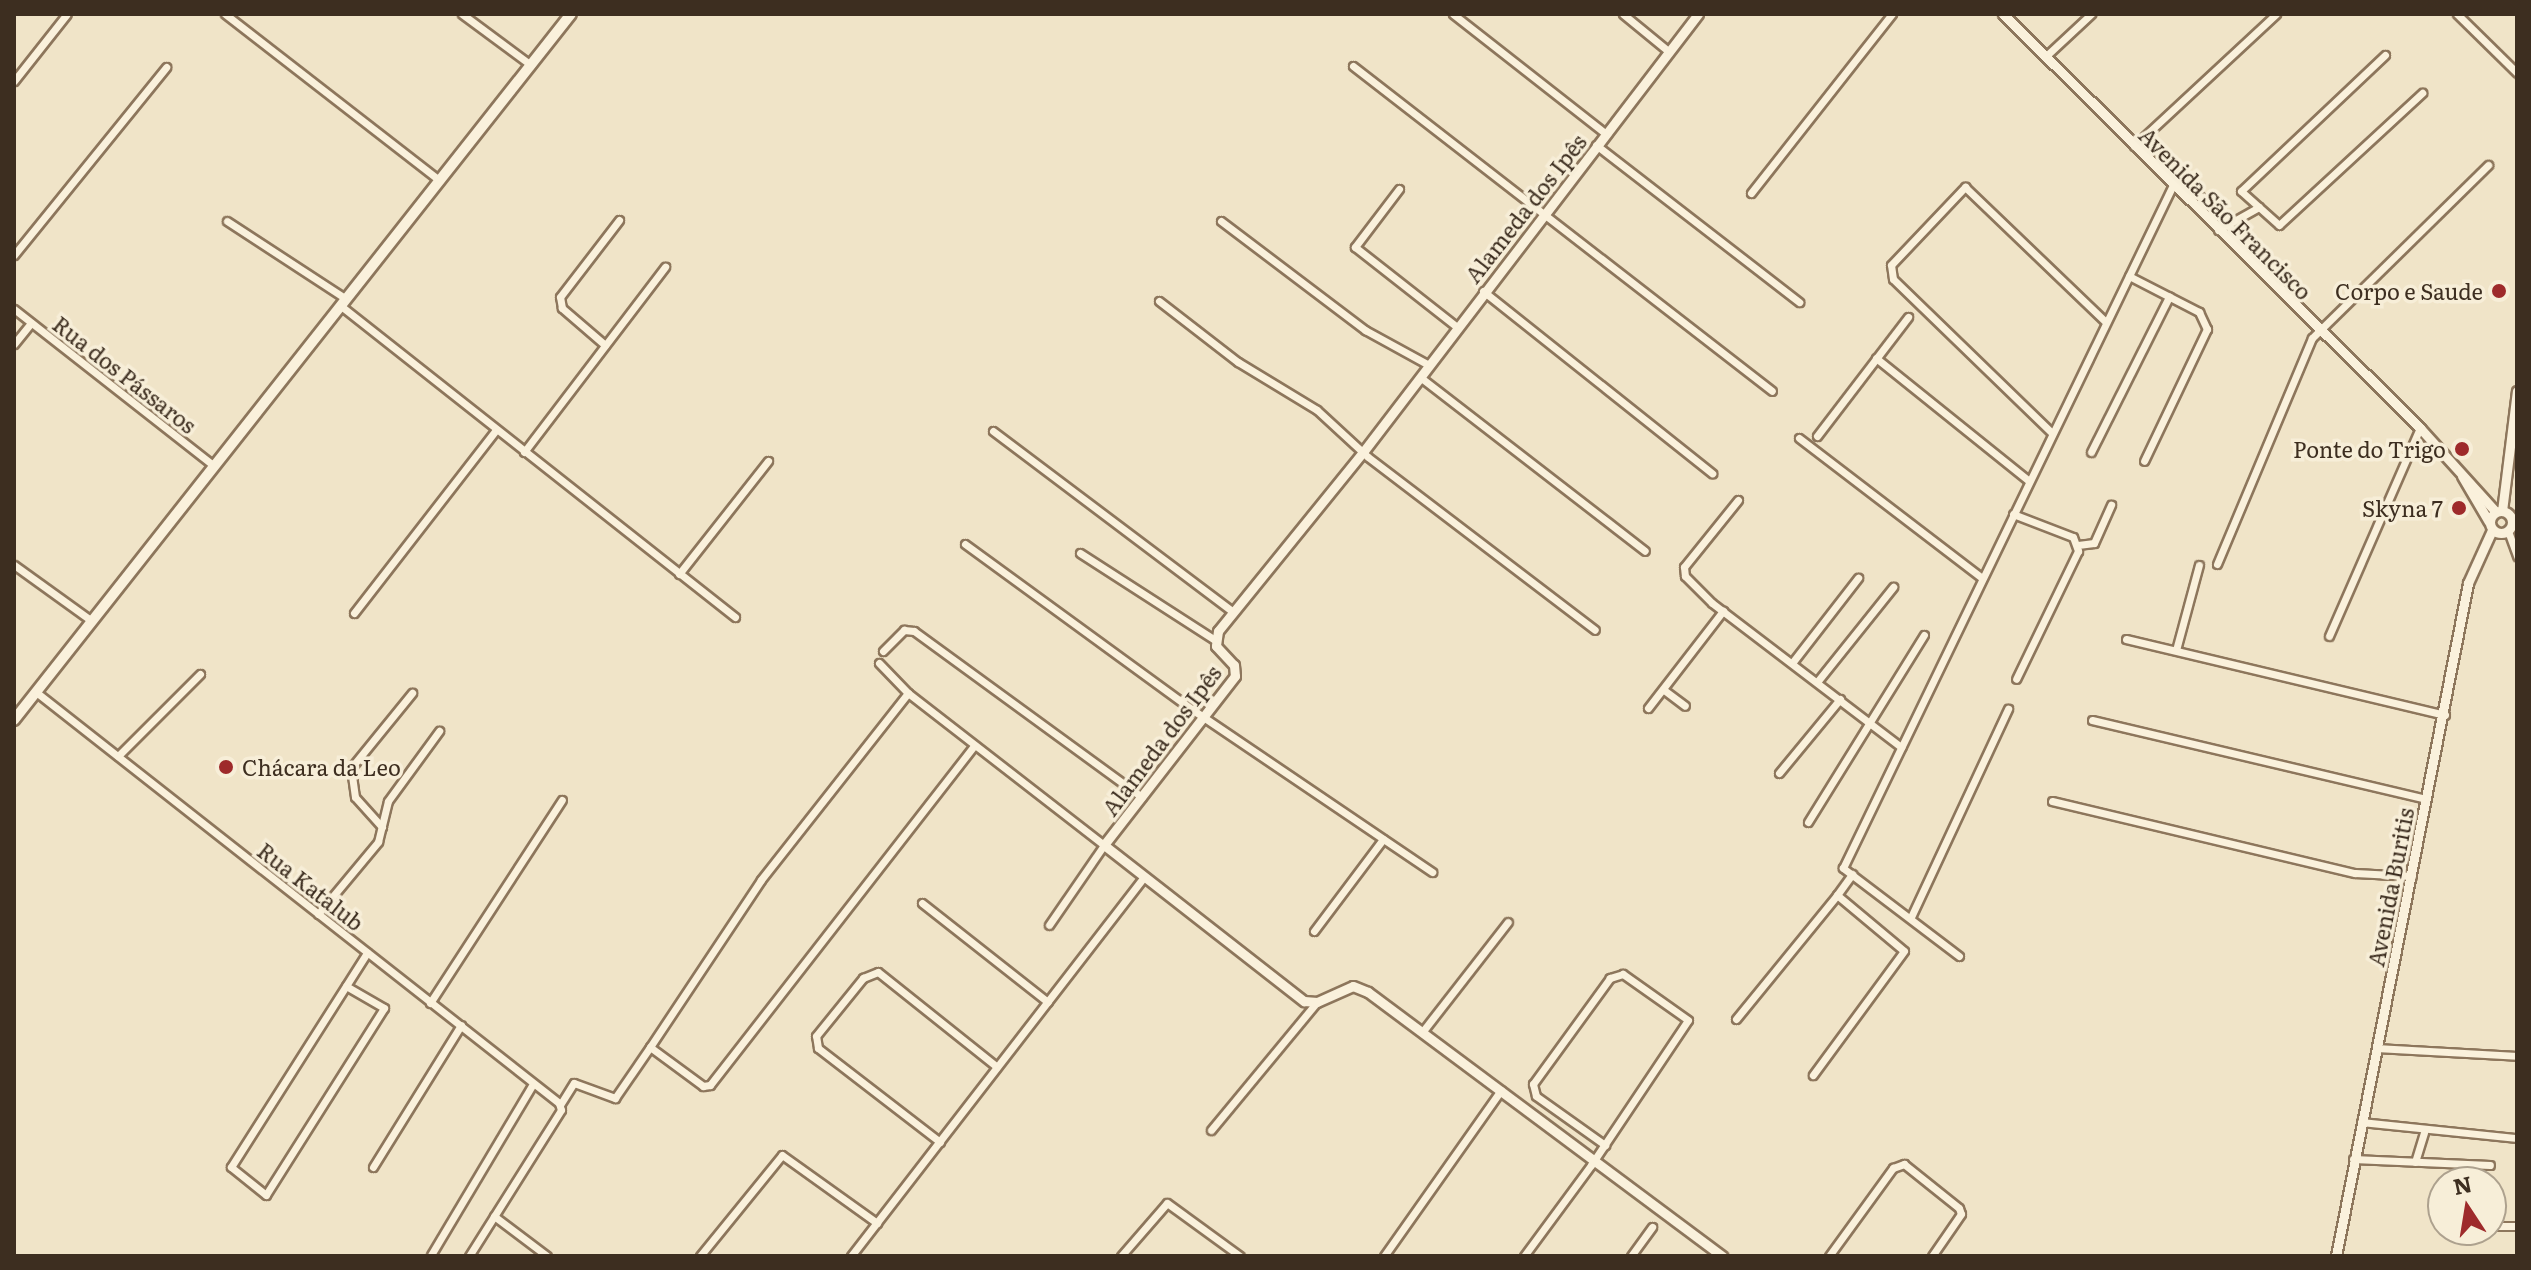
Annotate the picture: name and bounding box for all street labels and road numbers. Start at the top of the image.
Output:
street label: Avenida São Francisco [2134,121,2318,305]
street label: Alameda dos Ipês [1459,128,1591,288]
street label: Rua dos Pássaros [48,310,202,438]
street label: Alameda dos Ipês [1096,660,1226,820]
street label: Avenida Buritis [2362,805,2418,969]
street label: Rua Katalub [253,836,369,936]

